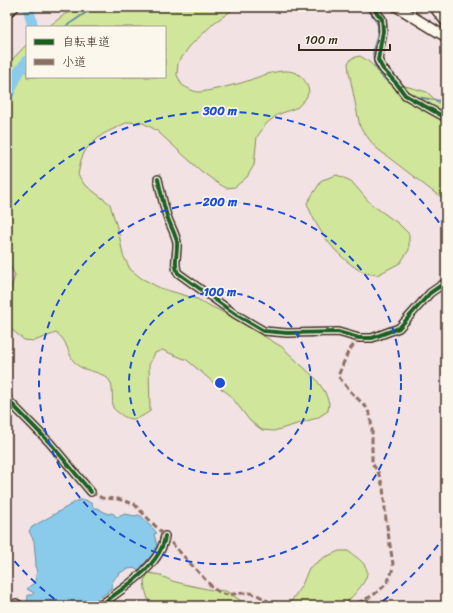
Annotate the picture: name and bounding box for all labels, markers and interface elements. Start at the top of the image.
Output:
legend [26,26,166,78]
scale bar [299,26,390,52]
text: 100 m [305,29,338,51]
text: 自転車道 [62,31,110,53]
text: 小道 [62,51,86,73]
text: 300 m [202,100,238,122]
text: 200 m [202,191,238,213]
text: 100 m [204,281,237,303]
centre of rings [213,376,227,390]

